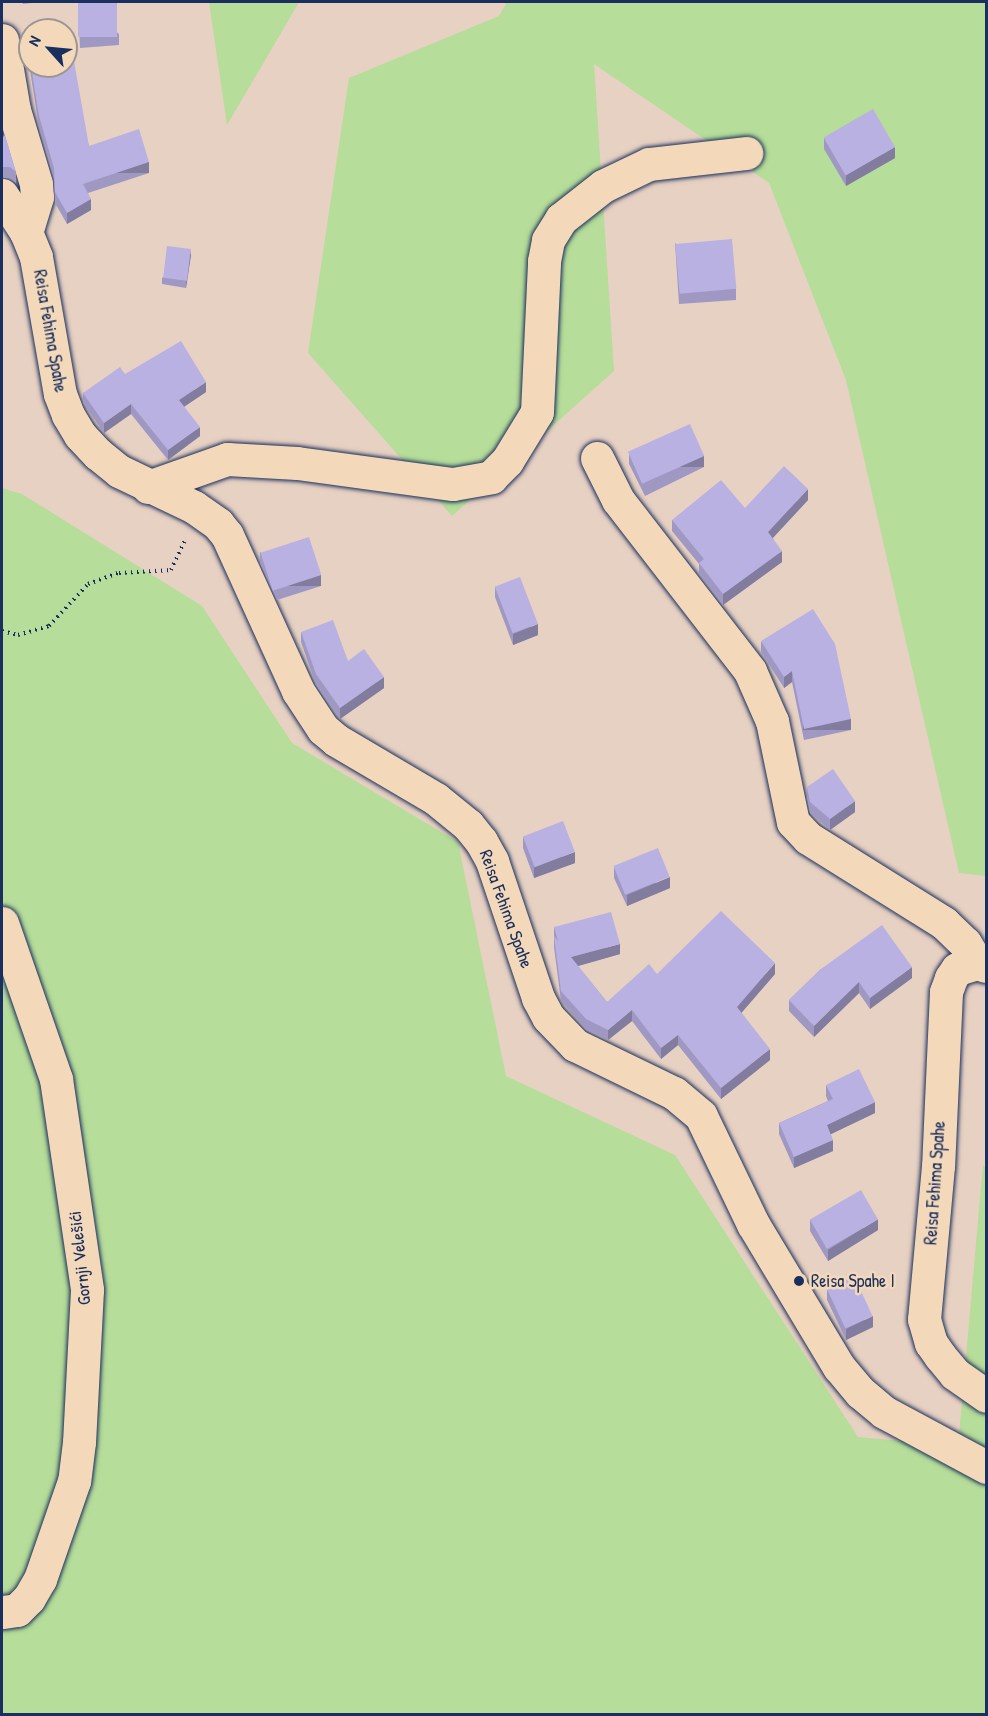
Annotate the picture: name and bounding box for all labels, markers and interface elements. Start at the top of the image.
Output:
north arrow [18,18,78,78]
text: N [22,32,45,50]
street label: Reisa Fehima Spahe [29,268,71,394]
street label: Reisa Fehima Spahe [475,847,537,971]
street label: Reisa Fehima Spahe [920,1120,950,1246]
street label: Gornji Velešići [64,1210,96,1306]
place label: Reisa Spahe I [811,1270,895,1292]
marker: Reisa Spahe I [792,1274,806,1288]

